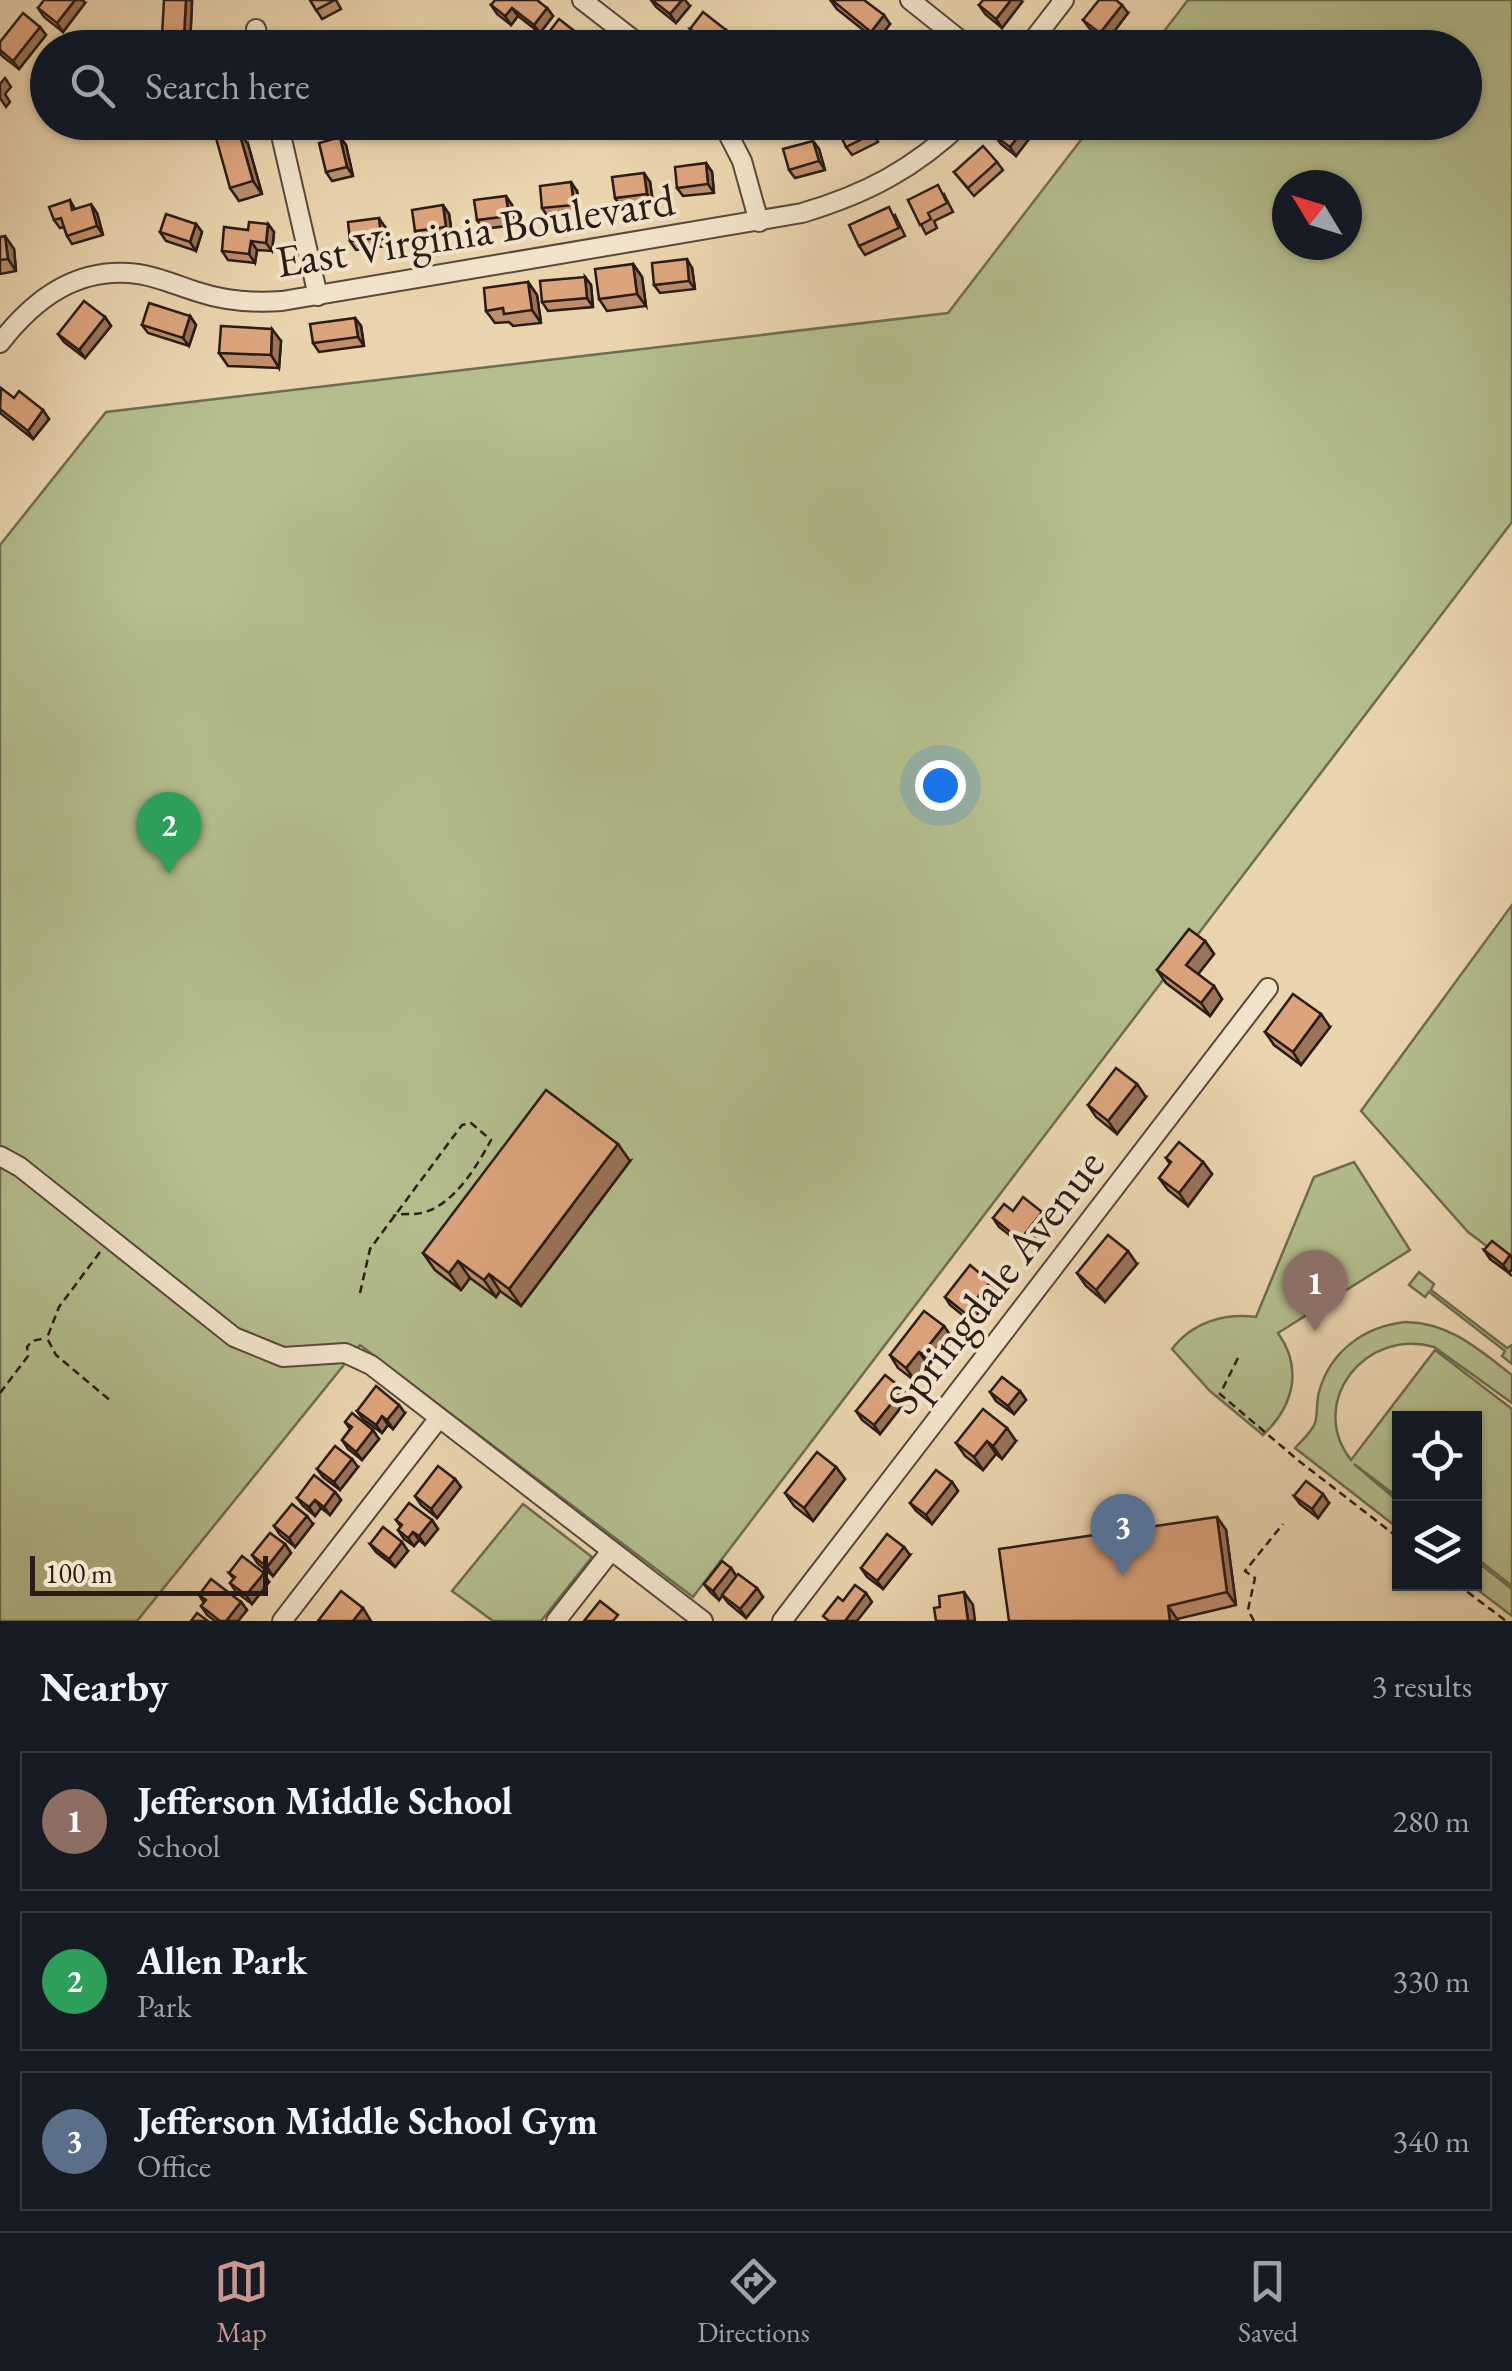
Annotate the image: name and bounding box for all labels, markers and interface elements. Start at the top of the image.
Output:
search box [30,30,1482,140]
icon: search [65,58,120,113]
text: Search here [145,61,310,110]
street label: East Virginia Boulevard [271,170,679,290]
north arrow [1272,170,1362,260]
your location [915,760,966,811]
pin: 2 [136,792,202,874]
street label: Springdale Avenue [873,1137,1117,1425]
pin: 1 [1282,1250,1348,1332]
map controls [1392,1411,1482,1591]
button: locate [1392,1411,1482,1501]
pin: 3 [1090,1494,1156,1576]
button: layers [1392,1501,1482,1591]
scale bar [30,1551,268,1596]
text: 100 m [45,1555,113,1591]
text: Nearby [40,1659,169,1714]
text: 3 results [1372,1665,1472,1707]
text: Jefferson Middle School [137,1776,512,1825]
text: 1 [66,1800,83,1842]
text: 280 m [1393,1800,1470,1842]
text: School [137,1825,220,1867]
text: Allen Park [137,1936,307,1985]
text: 2 [66,1960,83,2002]
text: 330 m [1393,1960,1470,2002]
text: Park [137,1985,192,2027]
text: Jefferson Middle School Gym [137,2096,598,2145]
text: 3 [66,2120,83,2162]
text: 340 m [1393,2120,1470,2162]
text: Office [137,2145,211,2187]
tab: Map [214,2254,269,2350]
tab: Directions [697,2254,810,2350]
tab: Saved [1238,2254,1298,2350]

